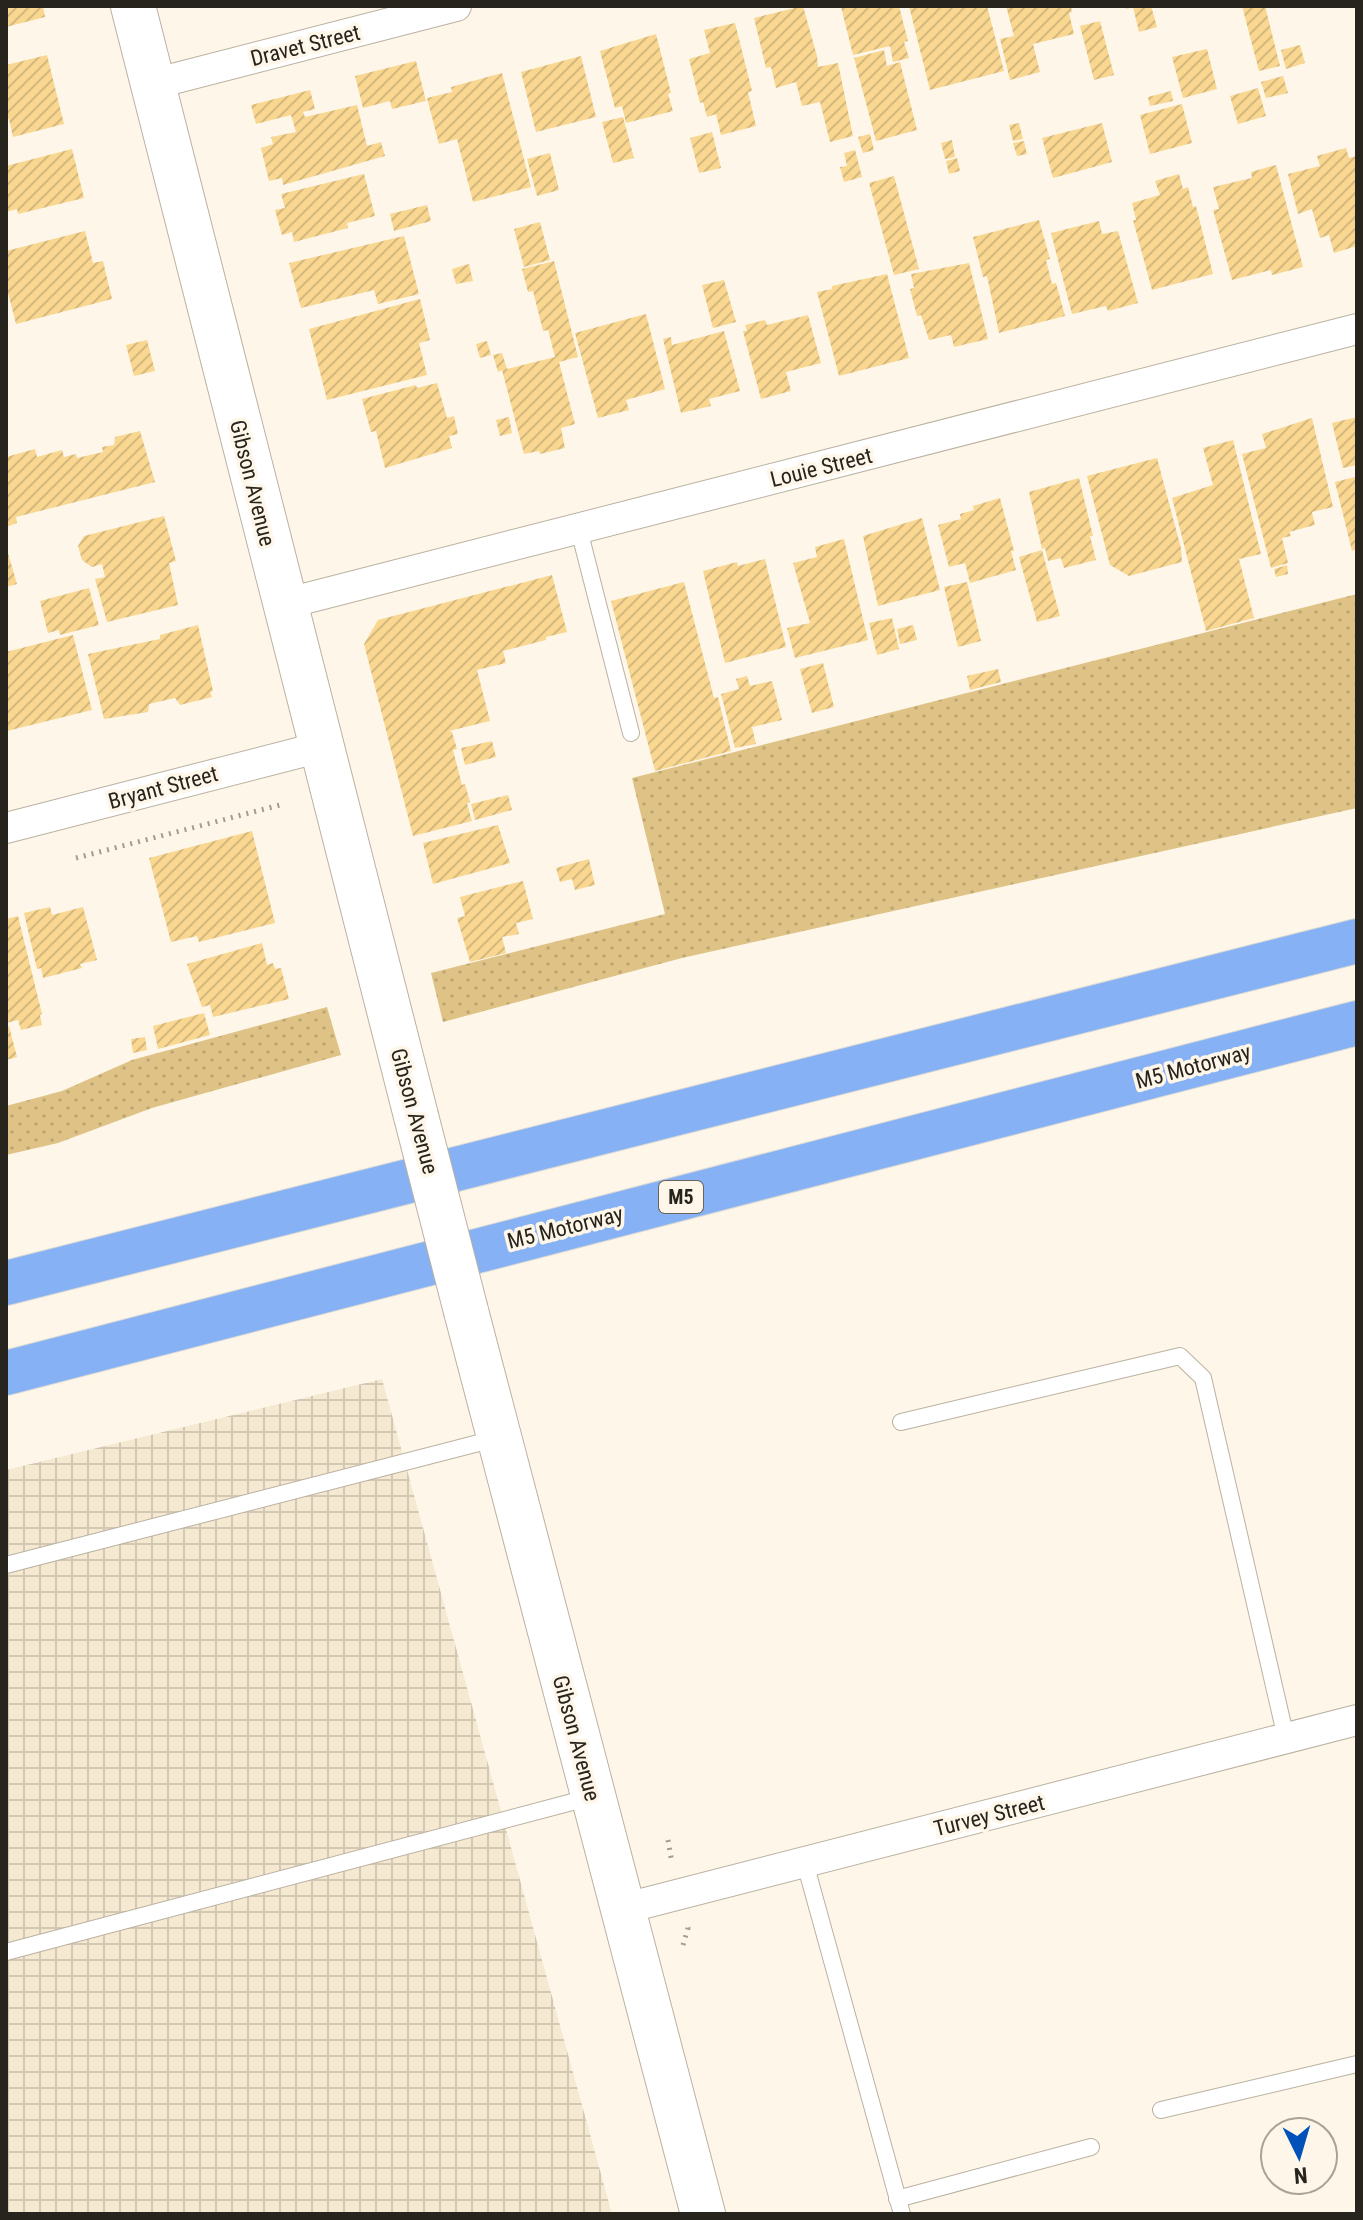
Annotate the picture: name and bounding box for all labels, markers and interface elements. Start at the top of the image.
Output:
street label: Dravet Street [248,20,362,71]
street label: Gibson Avenue [225,418,280,549]
street label: Louie Street [768,443,875,492]
street label: Bryant Street [106,761,221,814]
street label: M5 Motorway [1133,1039,1253,1094]
street label: Gibson Avenue [386,1046,443,1177]
road number: M5 [659,1181,703,1213]
street label: M5 Motorway [505,1201,626,1254]
street label: Gibson Avenue [548,1673,605,1804]
street label: Turvey Street [931,1790,1047,1841]
north arrow [1259,2116,1339,2196]
text: N [1293,2162,1309,2188]

